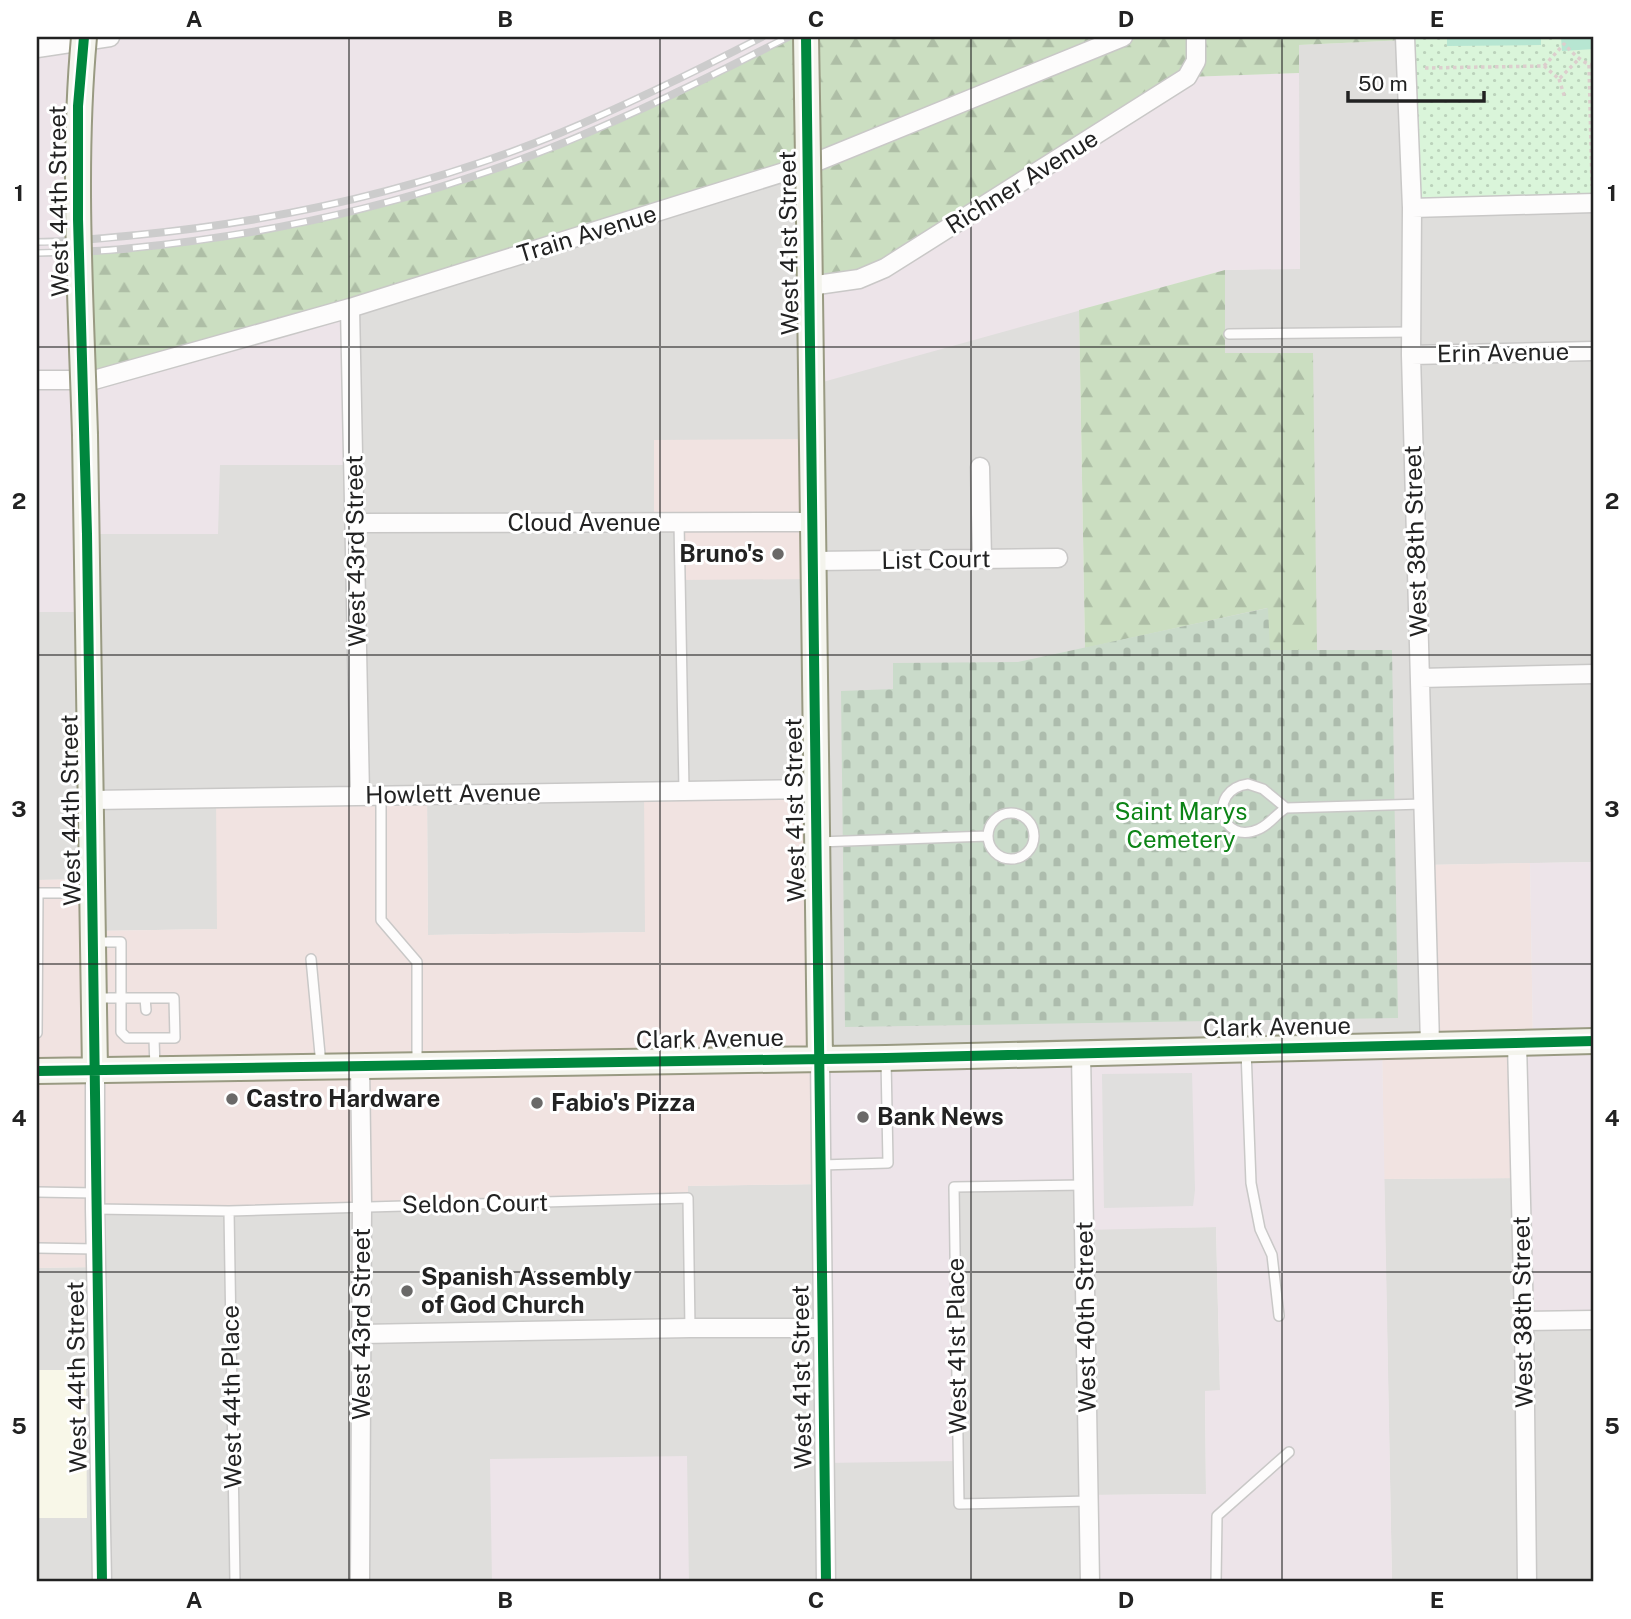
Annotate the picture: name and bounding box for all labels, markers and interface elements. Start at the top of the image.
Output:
text: A [186,5,203,32]
text: B [497,5,513,32]
text: C [808,5,824,32]
text: D [1118,5,1134,32]
text: E [1430,5,1444,32]
scale bar [1348,60,1484,104]
text: 50 m [1358,71,1408,96]
street label: West 44th Street [42,105,74,297]
street label: Richner Avenue [940,123,1103,239]
street label: West 41st Street [772,151,804,335]
text: 1 [14,179,24,206]
text: 1 [1607,179,1617,206]
street label: Train Avenue [514,199,660,267]
street label: Erin Avenue [1437,337,1569,367]
street label: West 38th Street [1398,445,1432,637]
street label: West 43rd Street [339,455,371,647]
text: 2 [12,487,26,514]
text: 2 [1605,487,1619,514]
street label: Cloud Avenue [507,508,661,536]
place label: Bruno's [679,539,764,567]
street label: List Court [881,544,991,574]
marker: Bruno's [770,546,786,562]
street label: West 44th Street [54,714,86,906]
street label: West 41st Street [778,718,810,902]
street label: Howlett Avenue [365,777,541,809]
text: 3 [11,795,27,822]
text: 3 [1604,795,1620,822]
park label: Saint Marys Cemetery [1115,797,1247,853]
street label: Clark Avenue [1203,1011,1351,1041]
street label: Clark Avenue [636,1023,784,1053]
place label: Castro Hardware [246,1084,440,1112]
place label: Fabio's Pizza [551,1088,695,1116]
marker: Castro Hardware [224,1091,240,1107]
marker: Fabio's Pizza [529,1095,545,1111]
place label: Bank News [877,1102,1004,1130]
text: 4 [11,1104,27,1131]
text: 4 [1604,1104,1620,1131]
marker: Bank News [855,1109,871,1125]
street label: Seldon Court [402,1188,548,1218]
street label: West 38th Street [1506,1216,1538,1408]
street label: West 40th Street [1069,1221,1101,1413]
street label: West 43rd Street [347,1228,375,1420]
street label: West 41st Place [940,1258,972,1435]
place label: Spanish Assembly of God Church [421,1262,632,1318]
street label: West 44th Street [60,1281,92,1473]
marker: Spanish Assembly of God Church [399,1283,415,1299]
street label: West 41st Street [785,1285,817,1469]
street label: West 44th Place [215,1305,247,1489]
text: 5 [11,1412,27,1439]
text: 5 [1604,1412,1620,1439]
text: A [186,1586,203,1613]
text: B [497,1586,513,1613]
text: C [808,1586,824,1613]
text: D [1118,1586,1134,1613]
text: E [1430,1586,1444,1613]

